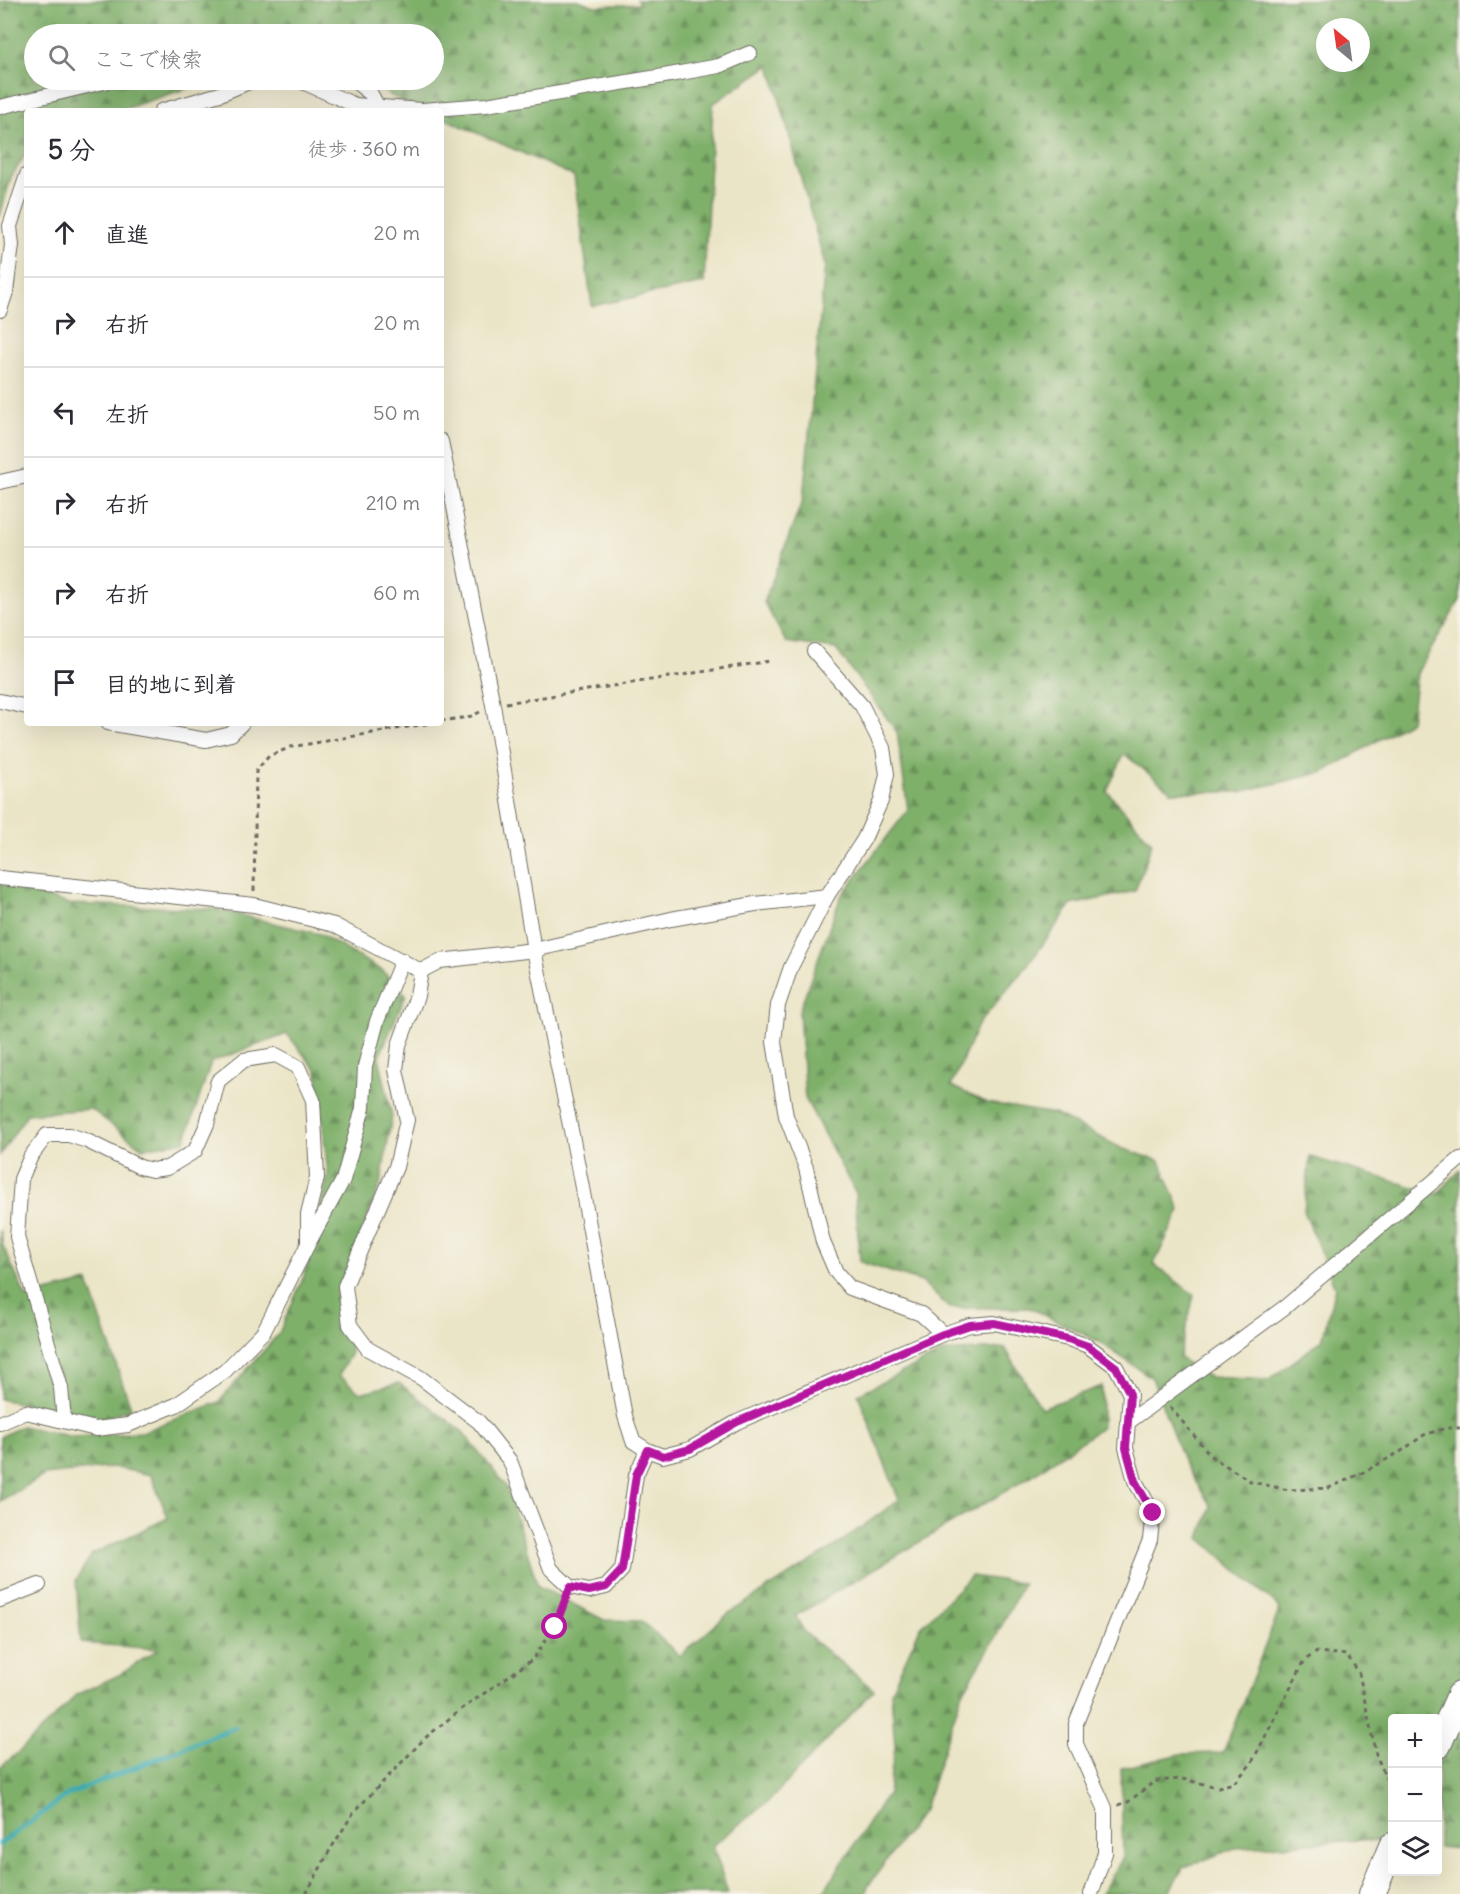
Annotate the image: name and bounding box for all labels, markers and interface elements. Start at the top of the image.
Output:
north arrow [1316,18,1370,72]
search box [24,24,444,90]
icon: search [45,41,78,74]
text: ここで検索 [93,45,203,73]
text: 5 分 [48,133,95,166]
text: 徒歩 · 360 m [308,136,420,161]
icon: ahead [48,216,81,249]
text: 直進 [105,220,149,248]
text: 20 m [374,220,420,245]
icon: right [48,306,81,339]
text: 右折 [105,310,149,338]
text: 20 m [374,310,420,335]
icon: left [48,396,81,429]
text: 左折 [105,400,149,428]
text: 50 m [373,400,420,425]
icon: right [48,486,81,519]
text: 右折 [105,490,149,518]
text: 210 m [366,490,420,515]
icon: right [48,576,81,609]
text: 右折 [105,580,149,608]
text: 60 m [373,580,420,605]
icon: arrive [48,666,81,699]
text: 目的地に到着 [105,670,237,698]
route end [1139,1499,1165,1525]
route start [541,1613,567,1639]
map controls [1388,1714,1442,1876]
button: + [1388,1714,1442,1768]
button: − [1388,1768,1442,1822]
button: layers [1388,1822,1442,1876]

